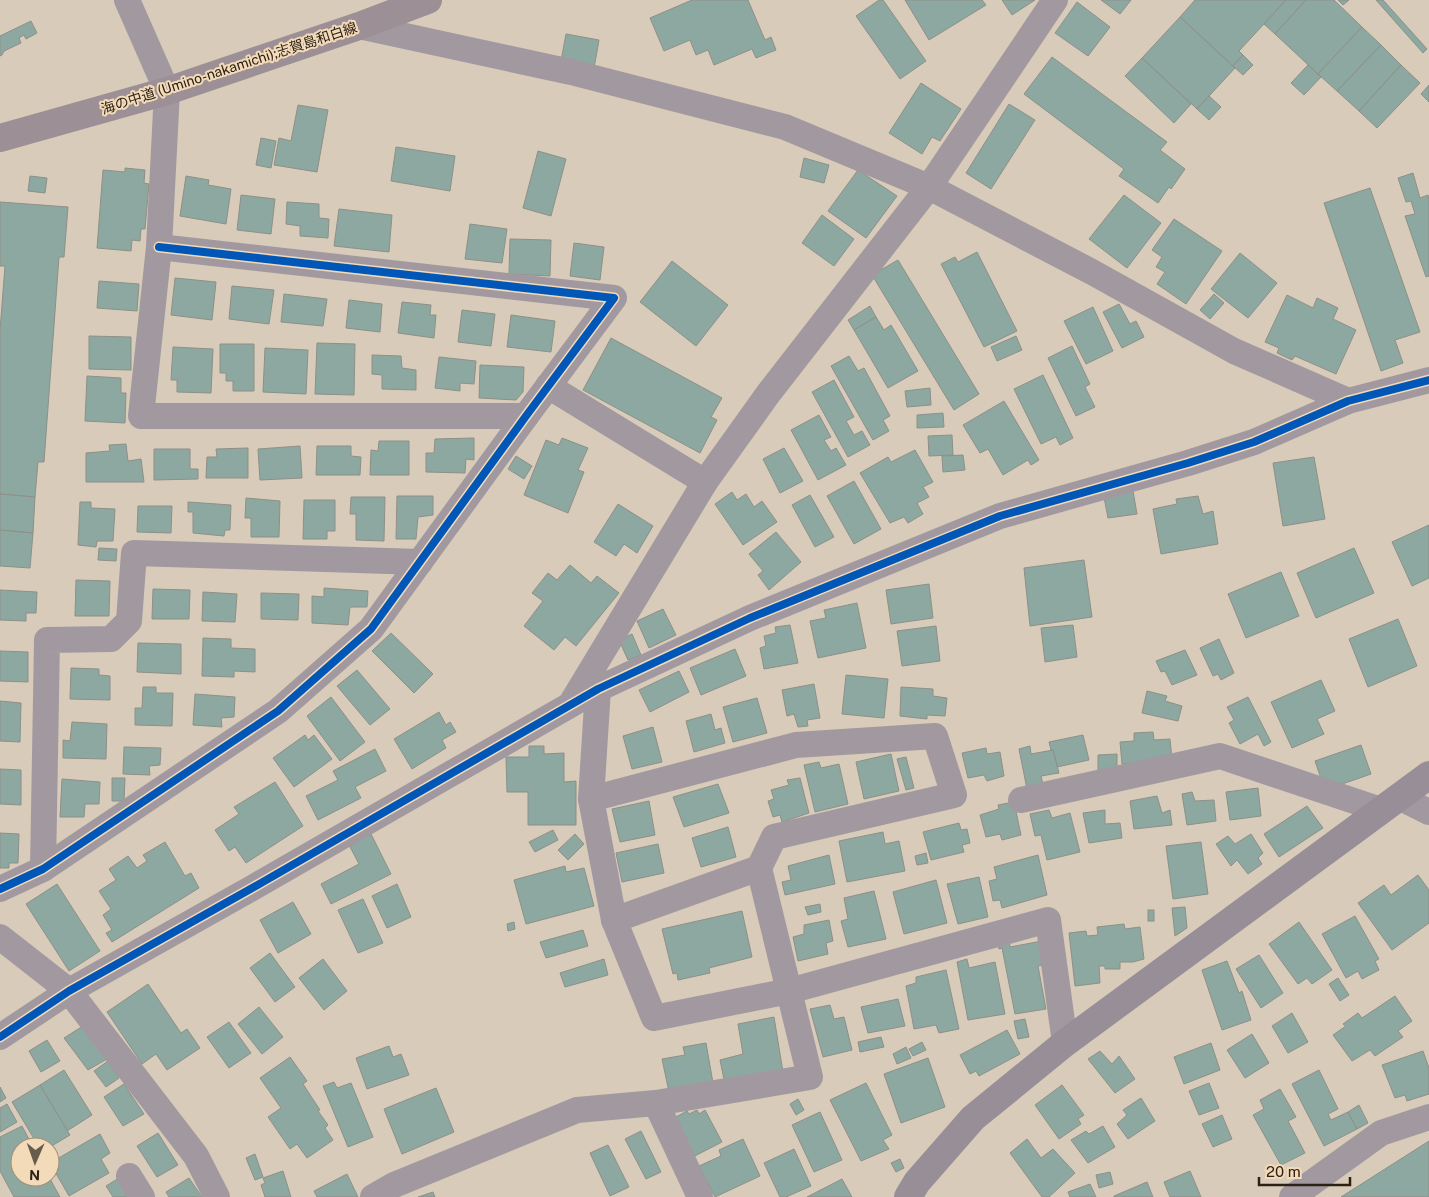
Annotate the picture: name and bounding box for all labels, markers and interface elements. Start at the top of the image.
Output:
street label: 海の中道 (Umino-nakamichi);志賀島和白線 [99,19,359,117]
north arrow [10,1137,60,1187]
scale bar [1259,1154,1350,1186]
text: 20 m [1266,1163,1301,1180]
text: N [29,1167,40,1183]

